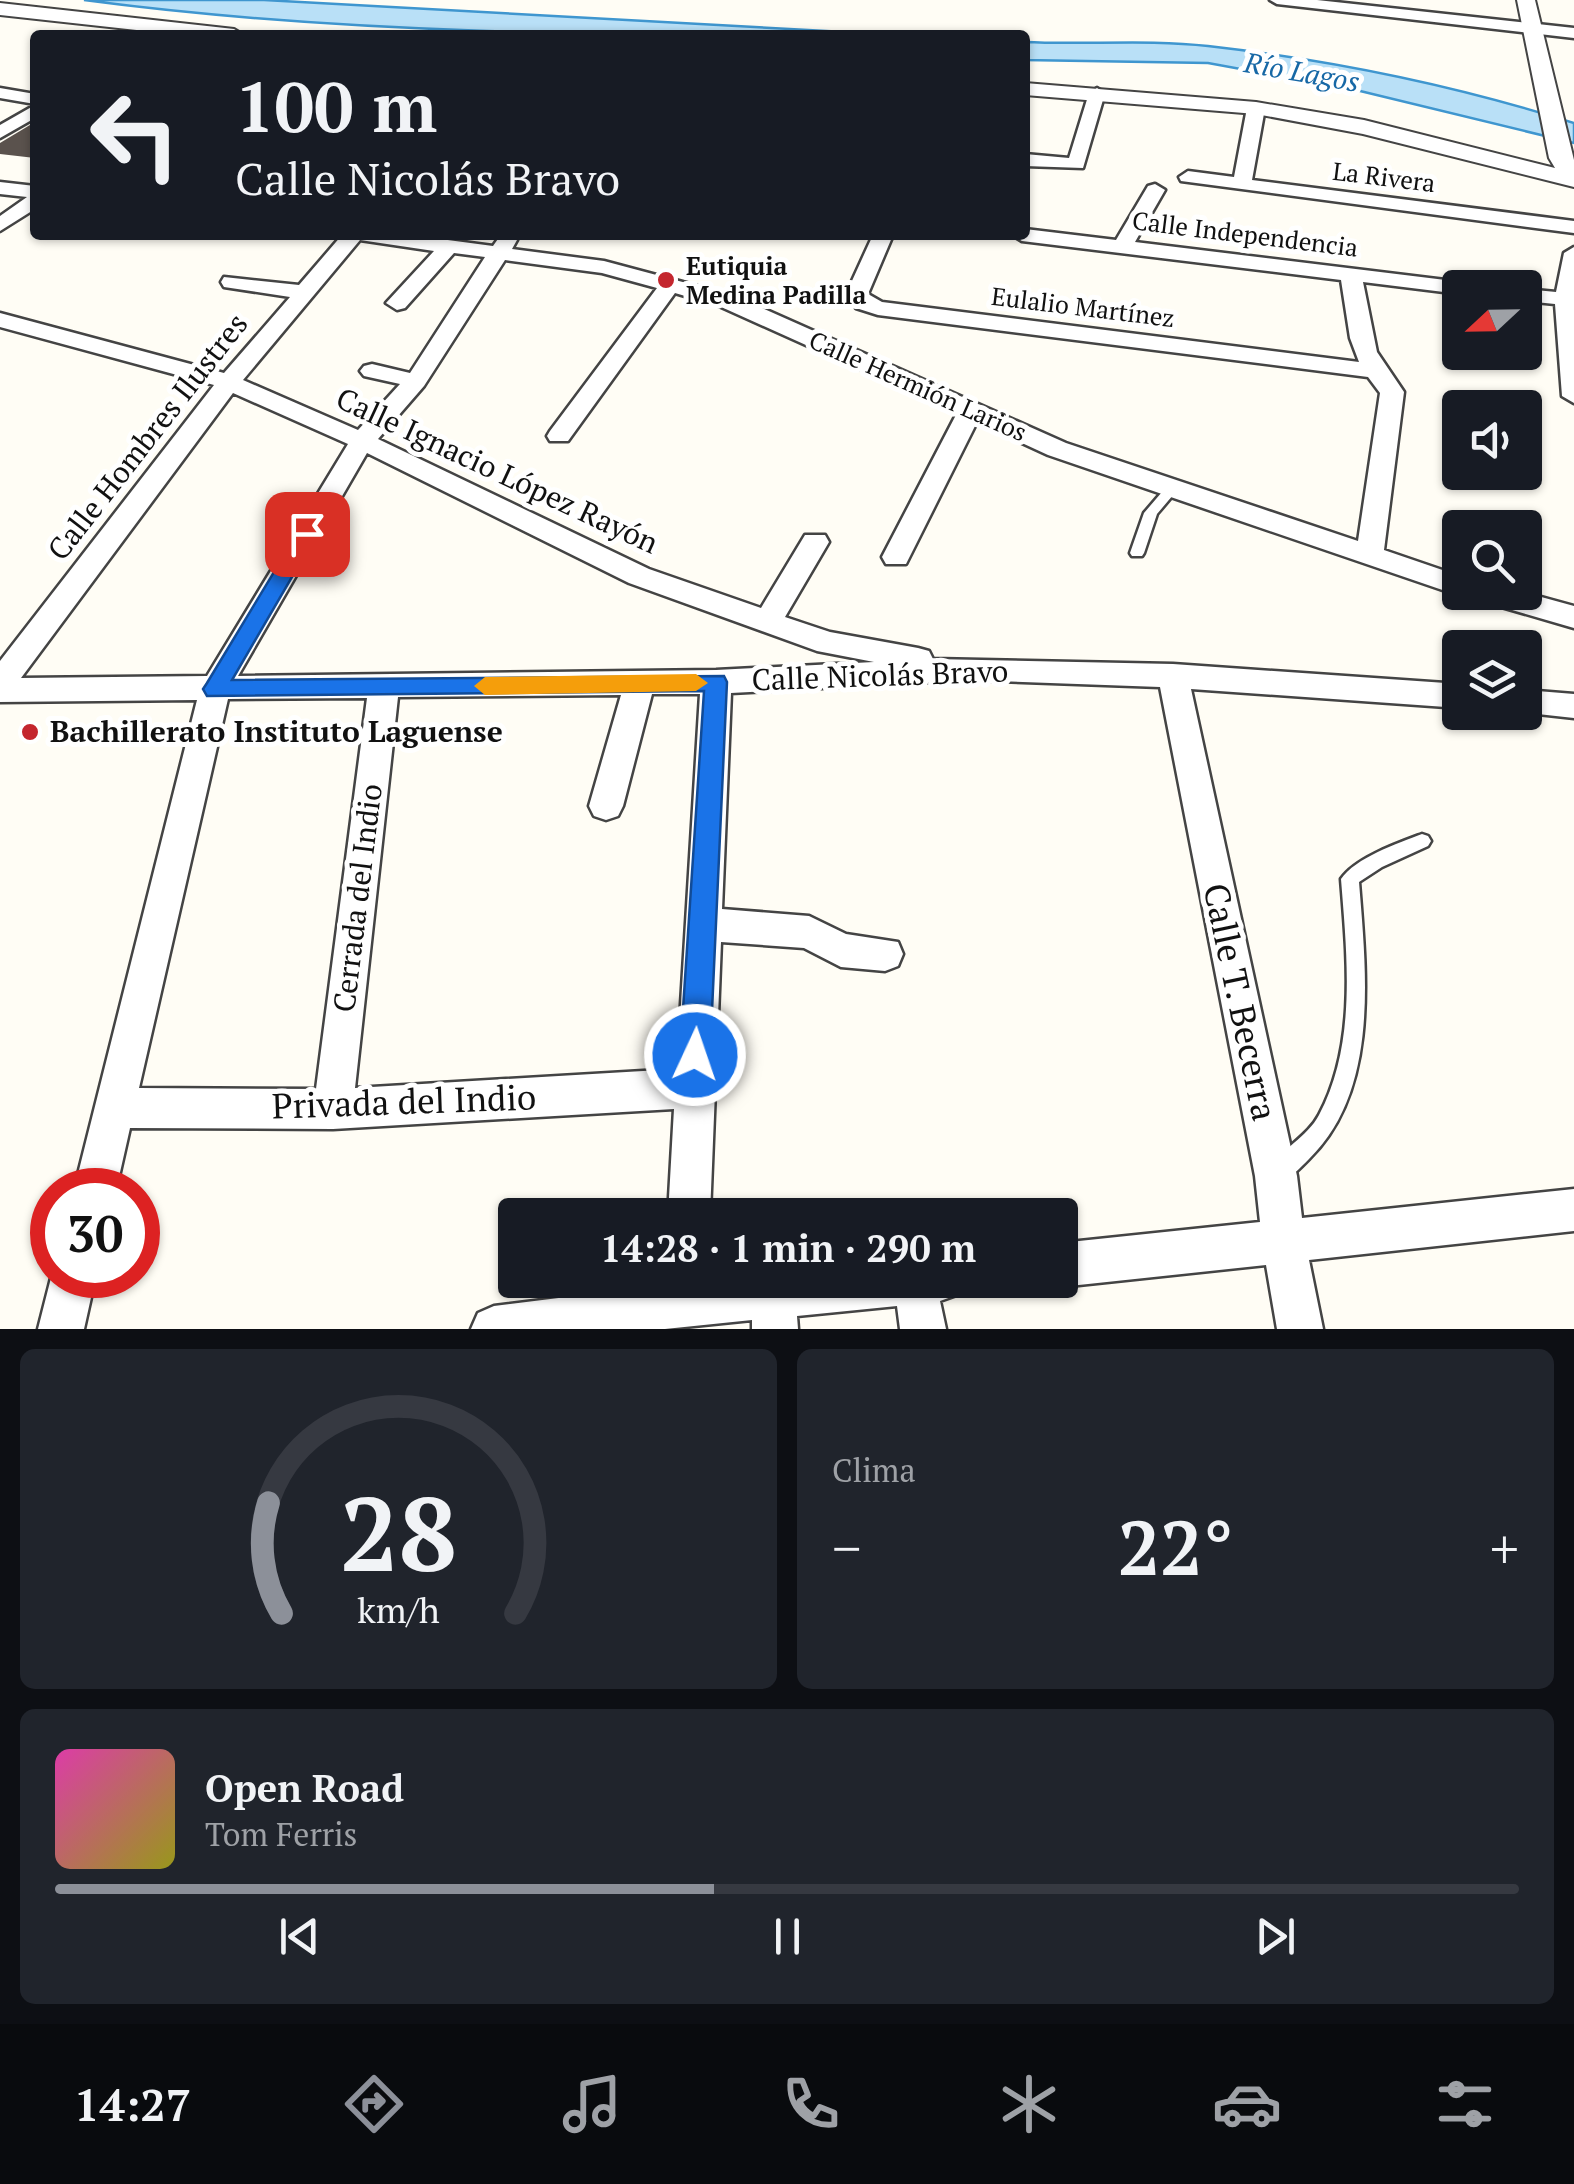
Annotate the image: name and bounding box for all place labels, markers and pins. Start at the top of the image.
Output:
place label: Eutiquia Medina Padilla [686,249,866,311]
marker: Eutiquia Medina Padilla [655,269,677,291]
pin [265,492,350,577]
place label: Bachillerato Instituto Laguense [50,711,503,751]
marker: Bachillerato Instituto Laguense [19,721,41,743]

